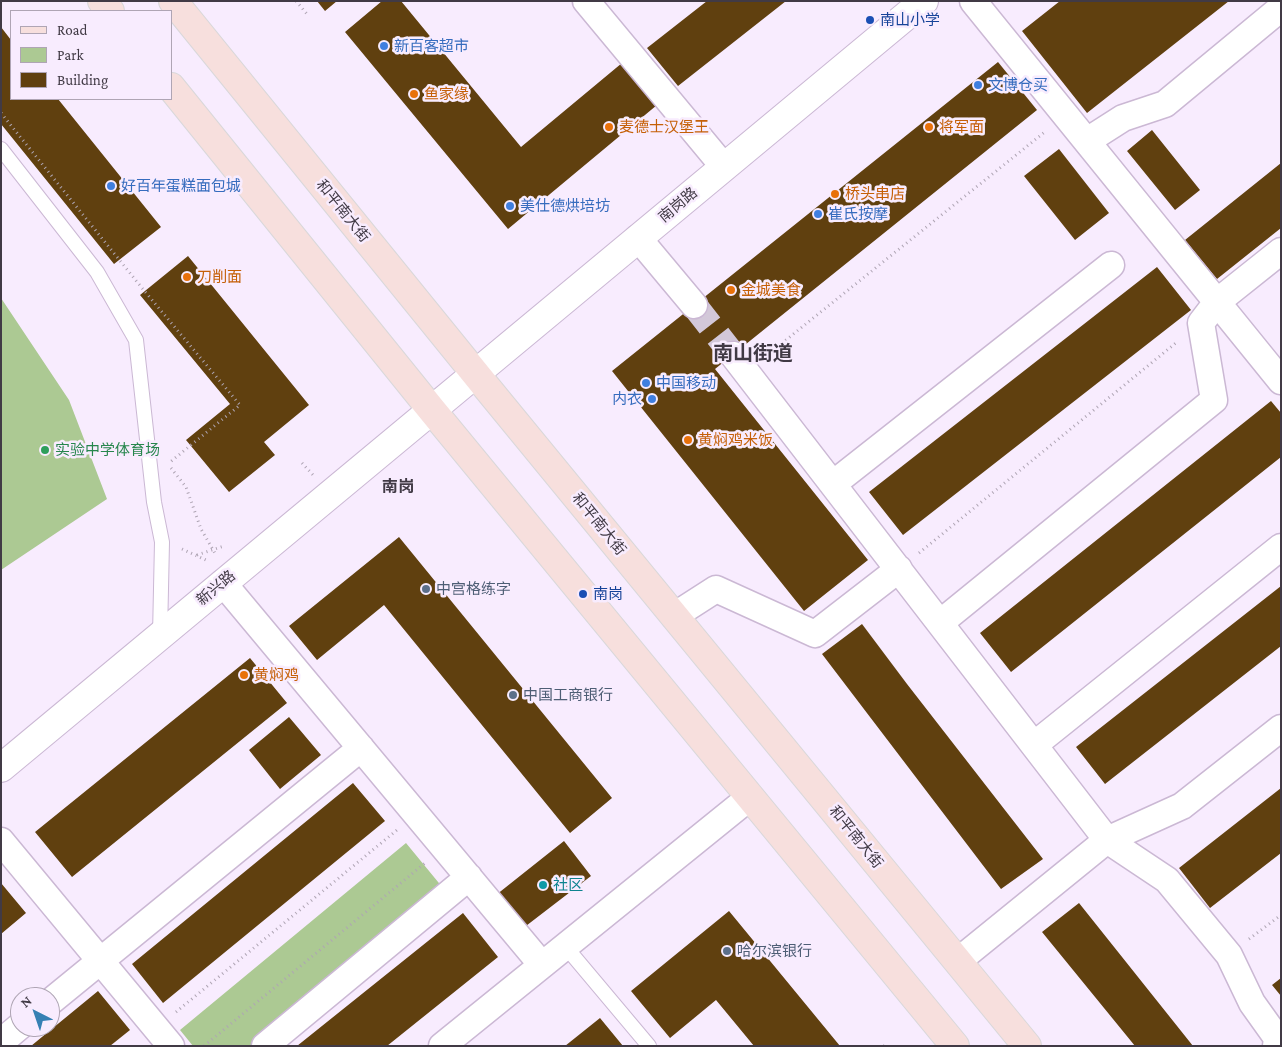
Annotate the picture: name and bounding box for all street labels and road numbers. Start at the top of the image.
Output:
street label: 和平南大街 [312,176,374,246]
street label: 南岗路 [655,184,701,226]
street label: 和平南大街 [568,489,630,559]
street label: 新兴路 [193,567,239,609]
street label: 和平南大街 [825,802,887,872]

